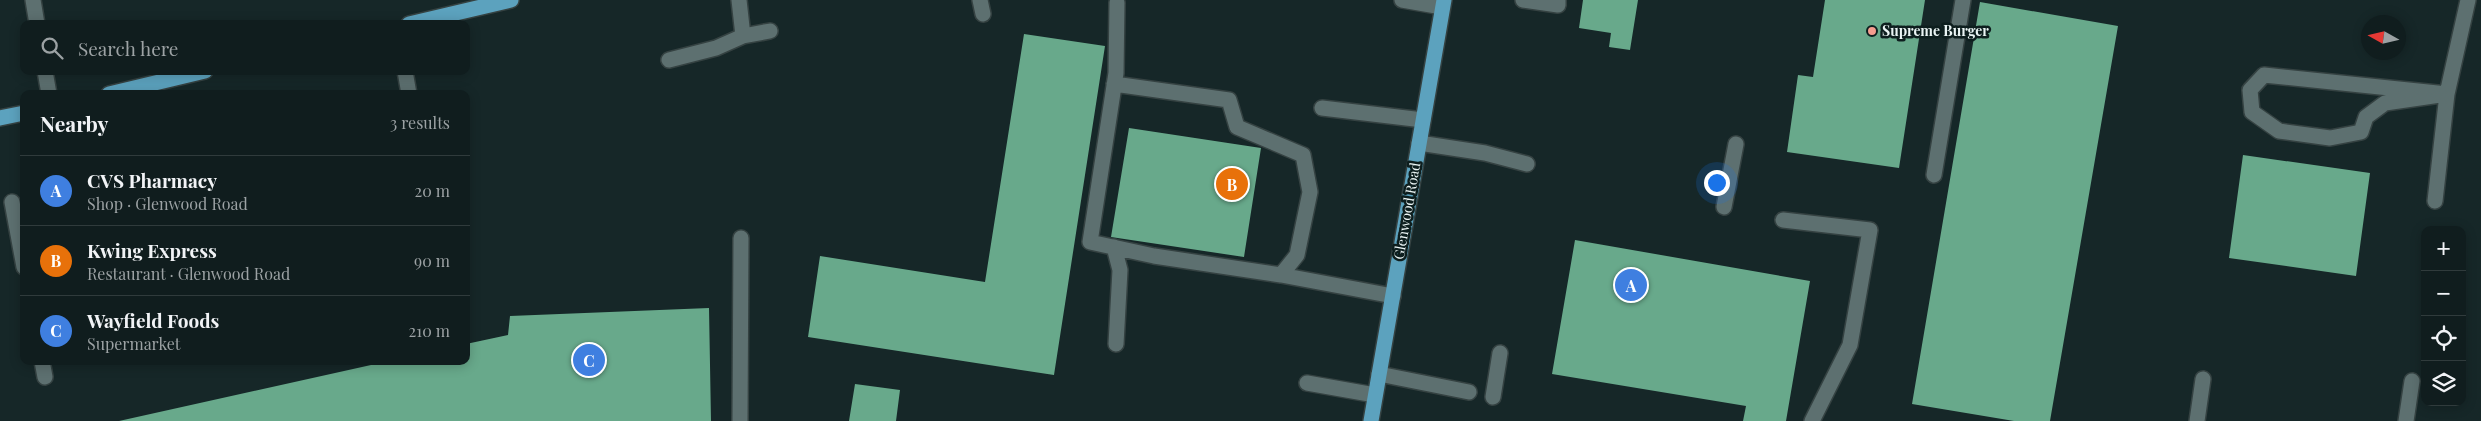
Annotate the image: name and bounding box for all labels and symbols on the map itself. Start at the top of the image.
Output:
north arrow [2361,15,2406,60]
place label: Supreme Burger [1882,21,1989,40]
marker: Supreme Burger [1866,25,1878,37]
street label: Glenwood Road [1389,161,1424,261]
pin: B [1216,165,1248,203]
your location [1704,170,1730,196]
pin: A [1615,266,1647,304]
pin: C [573,341,605,379]

